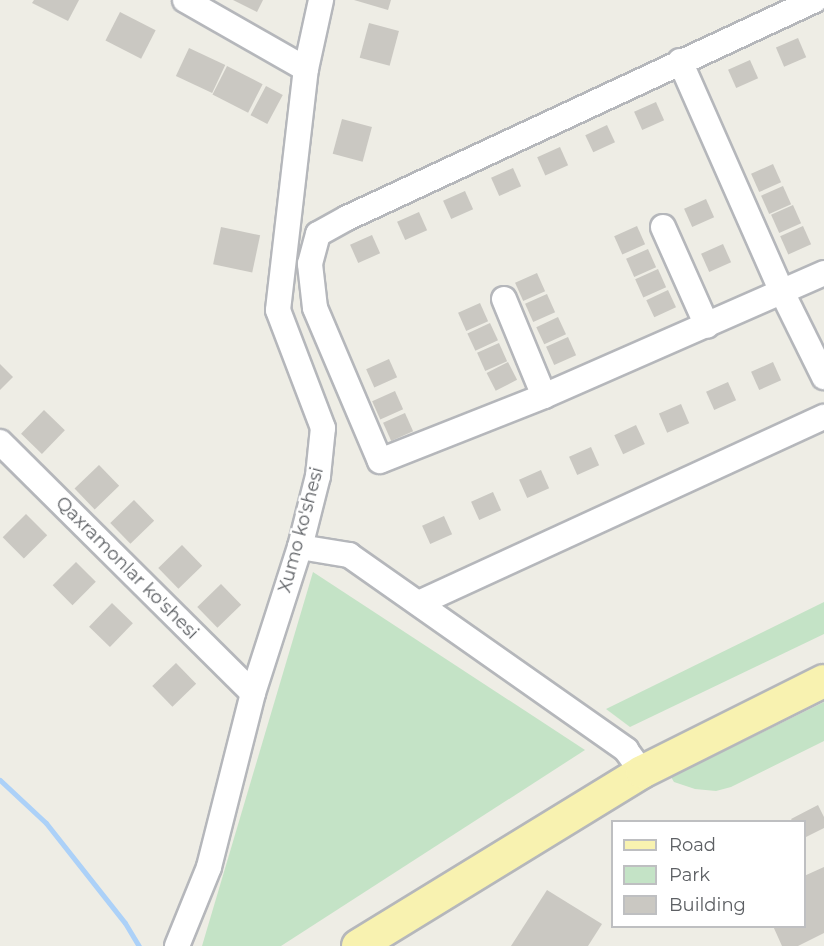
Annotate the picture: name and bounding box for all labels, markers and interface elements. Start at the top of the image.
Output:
street label: Xumo ko'shesi [274,465,328,595]
street label: Qaxramonlar ko'shesi [51,492,203,644]
legend [611,820,806,928]
text: Road [669,834,716,856]
text: Park [669,864,710,886]
text: Building [669,894,746,916]

